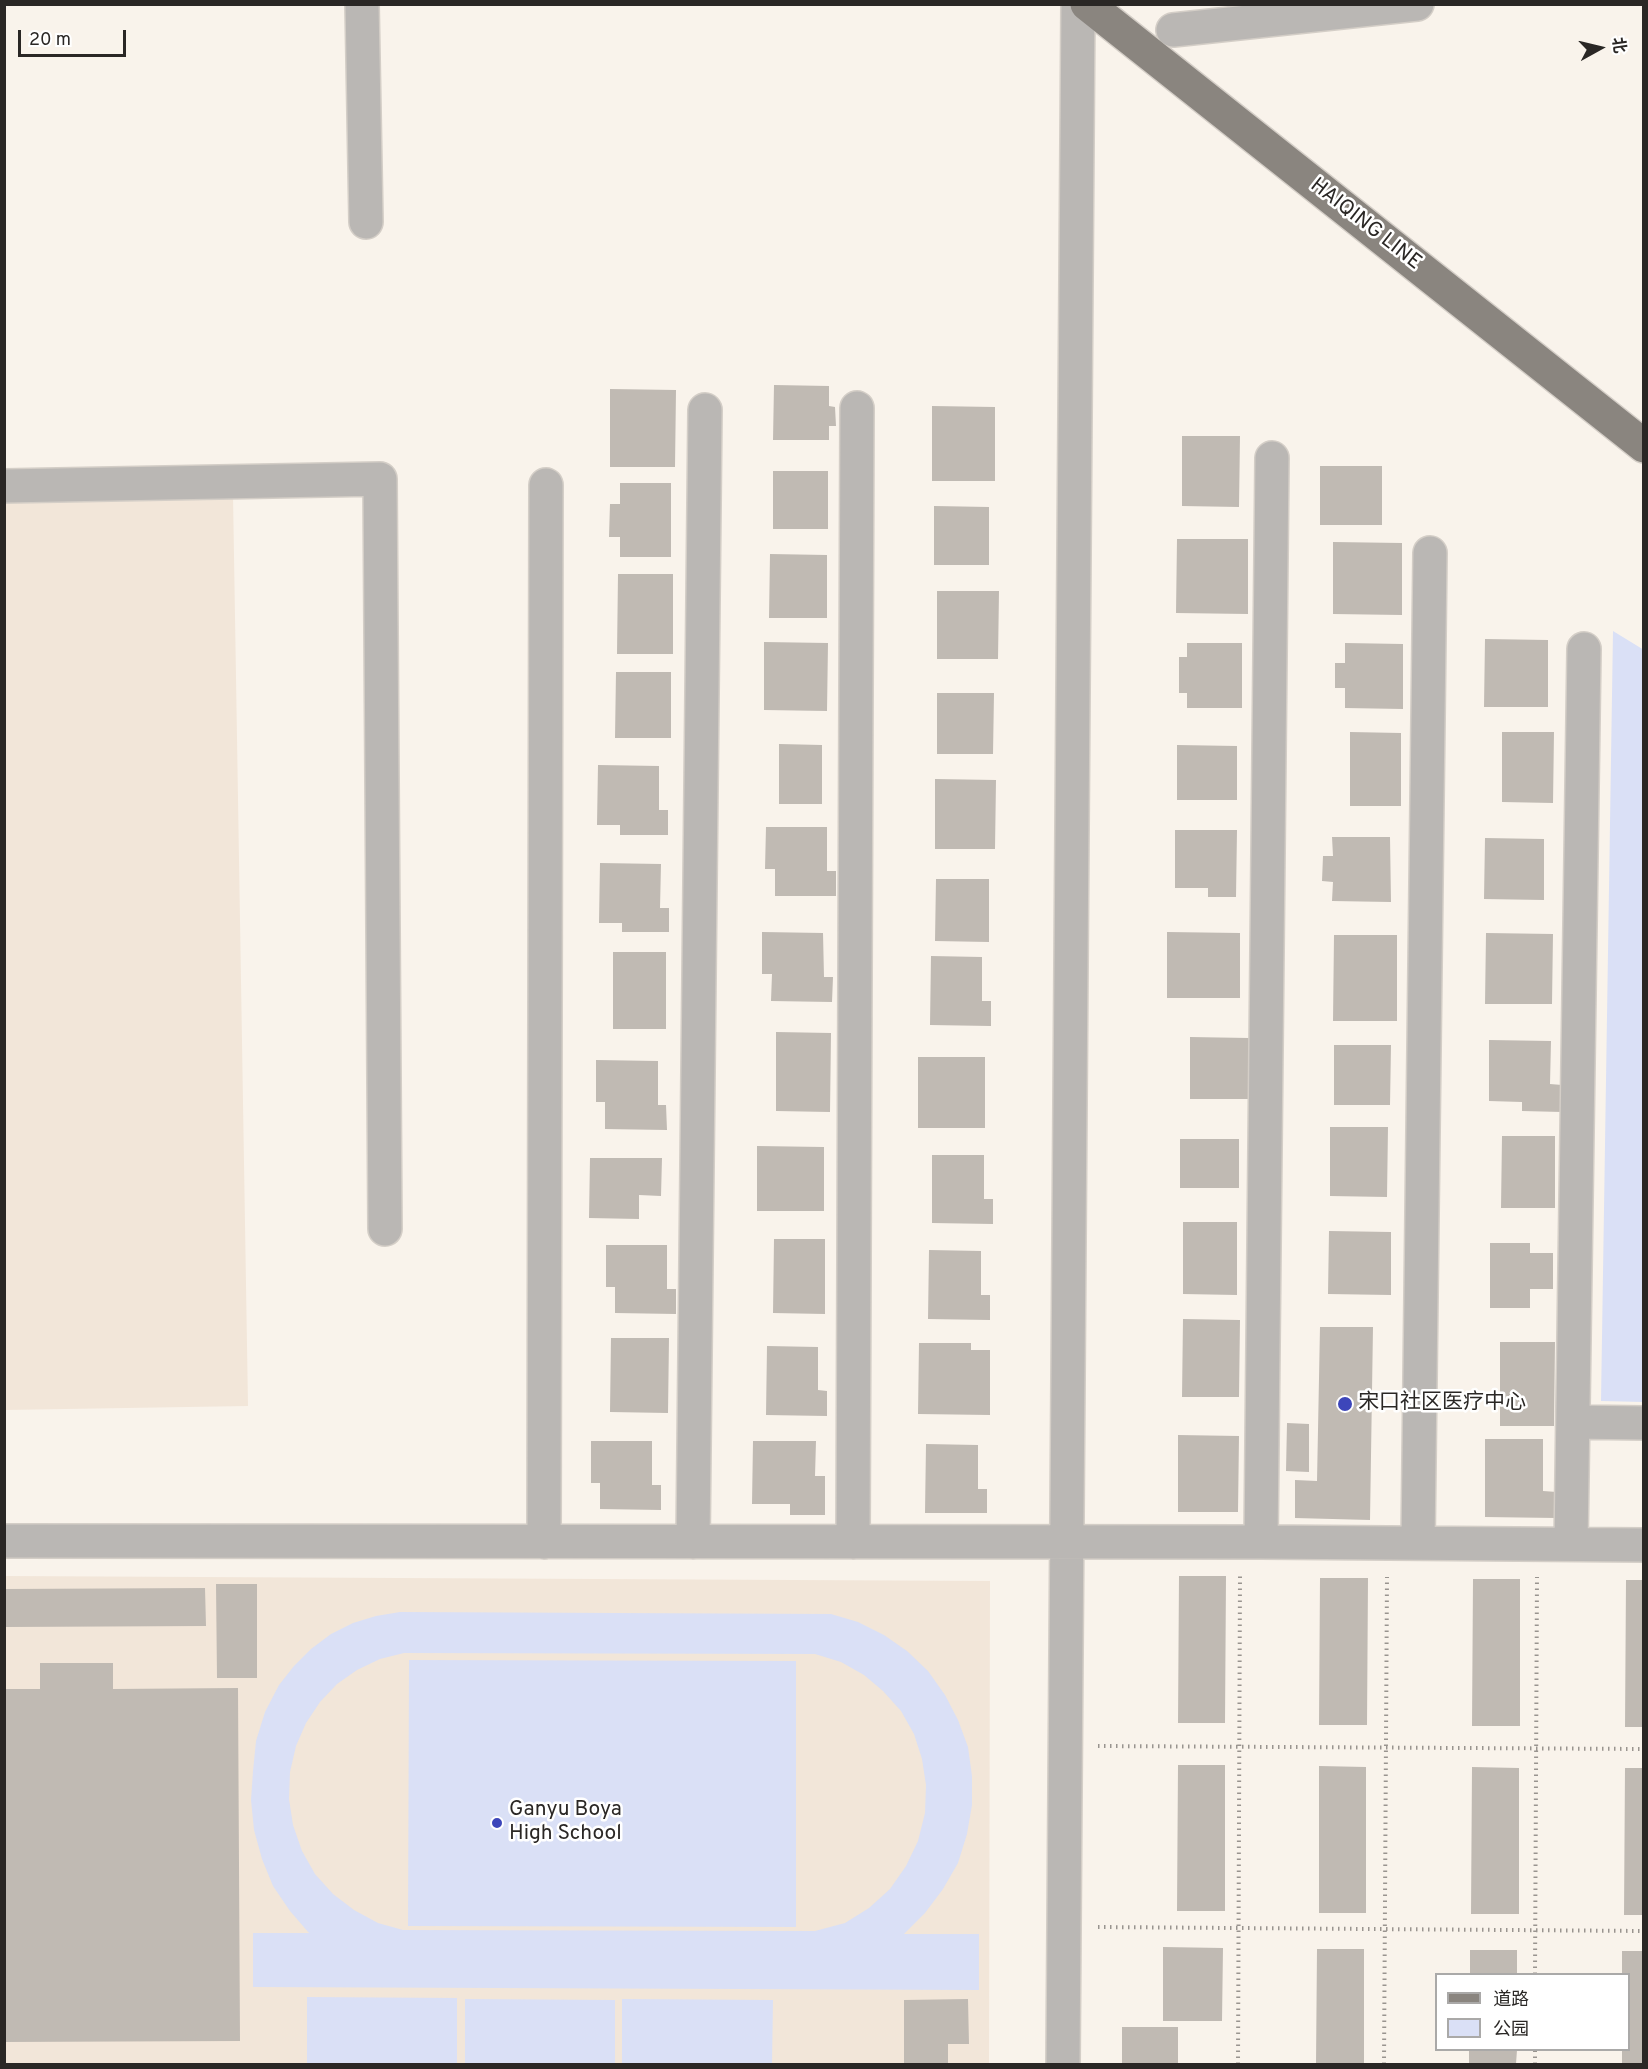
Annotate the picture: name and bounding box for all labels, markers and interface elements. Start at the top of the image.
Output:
scale bar [21,18,129,56]
north arrow [1570,18,1630,78]
text: 20 m [29,29,71,52]
text: 北 [1607,36,1629,55]
street label: HAIQING LINE [1304,174,1426,276]
place label: 宋口社区医疗中心 [1358,1391,1526,1417]
marker: 宋口社区医疗中心 [1336,1395,1354,1413]
place label: Ganyu Boya High School [509,1798,622,1848]
marker: Ganyu Boya High School [490,1816,504,1830]
legend [1435,1973,1630,2051]
text: 道路 [1493,1989,1529,2012]
text: 公园 [1493,2019,1529,2042]

